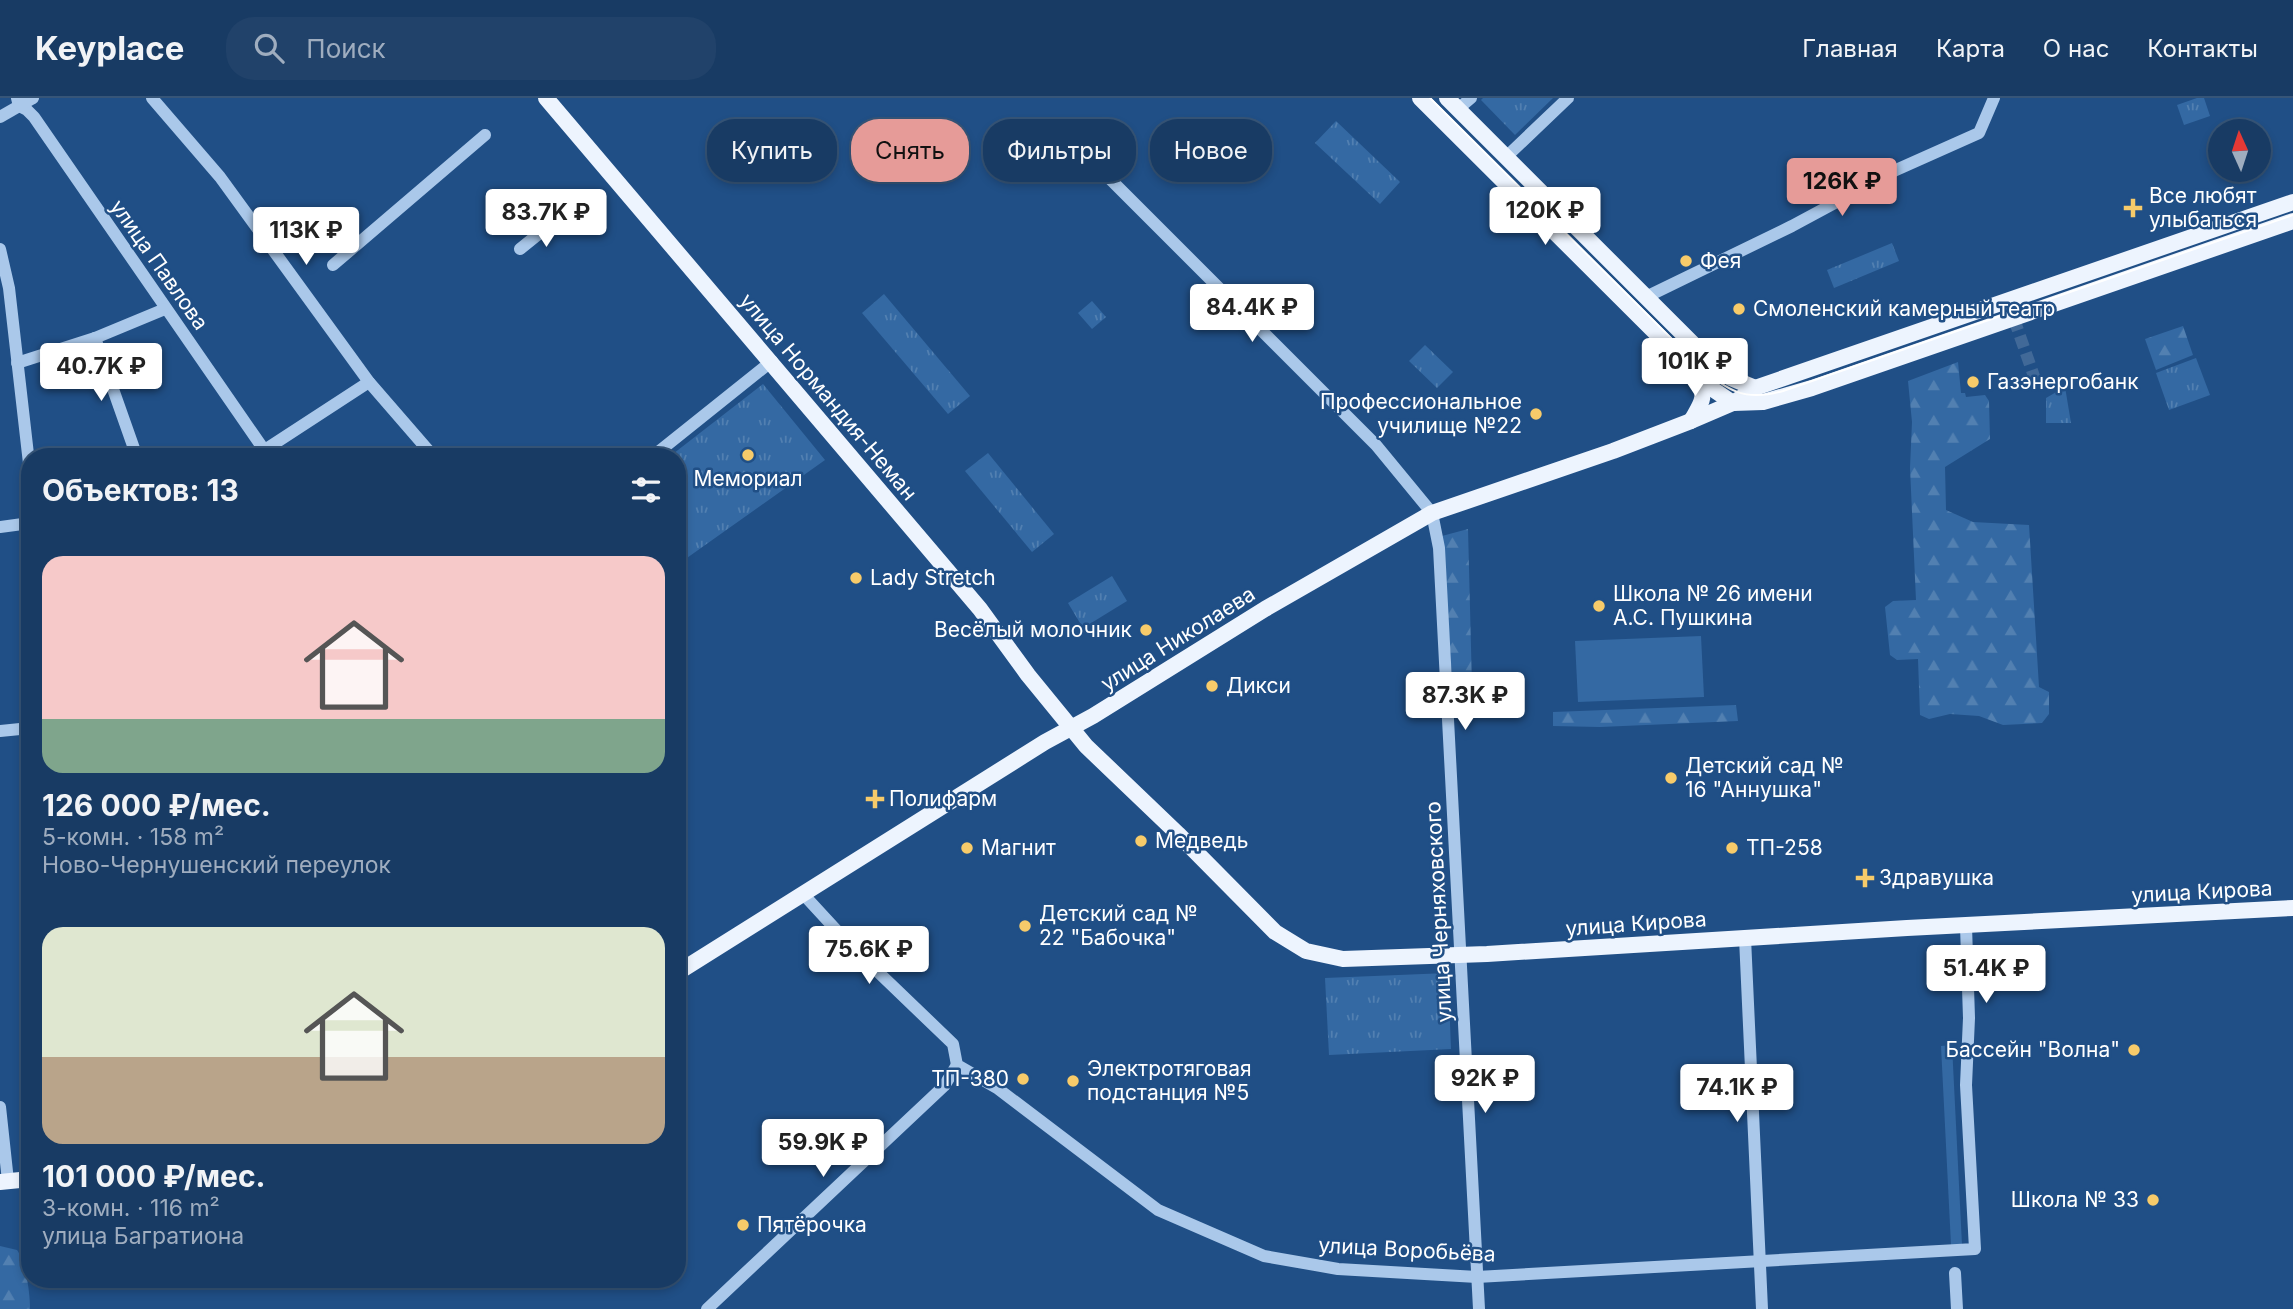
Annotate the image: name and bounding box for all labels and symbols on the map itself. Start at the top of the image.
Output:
north arrow [2208,119,2272,182]
pin: 126K ₽ [1785,158,1899,218]
place label: Все любят улыбаться [2149,183,2257,232]
pin: 120K ₽ [1488,188,1602,247]
pin: 83.7K ₽ [481,190,611,249]
street label: улица Павлова [105,195,214,335]
marker: Все любят улыбаться [2123,198,2143,218]
pin: 113K ₽ [249,208,363,267]
place label: Фея [1700,248,1741,273]
marker: Фея [1678,253,1694,269]
pin: 84.4K ₽ [1187,285,1317,344]
street label: улица Нормандия-Неман [735,288,922,505]
place label: Смоленский камерный театр [1753,296,2055,321]
marker: Смоленский камерный театр [1731,301,1747,317]
pin: 101K ₽ [1638,338,1752,398]
pin: 40.7K ₽ [36,344,166,403]
place label: Газэнергобанк [1987,369,2139,394]
marker: Газэнергобанк [1965,374,1981,390]
place label: Профессиональное училище №22 [1320,389,1522,438]
marker: Профессиональное училище №22 [1528,406,1544,422]
marker: Мемориал [740,447,756,463]
place label: Мемориал [693,466,803,491]
place label: Lady Stretch [870,565,996,590]
marker: Lady Stretch [848,570,864,586]
street label: улица Николаева [1096,581,1259,696]
place label: Школа № 26 имени А.С. Пушкина [1613,581,1813,630]
marker: Школа № 26 имени А.С. Пушкина [1591,598,1607,614]
place label: Весёлый молочник [934,617,1133,642]
marker: Весёлый молочник [1138,622,1154,638]
pin: 87.3K ₽ [1400,672,1530,732]
place label: Дикси [1226,673,1291,698]
marker: Дикси [1204,678,1220,694]
place label: Детский сад № 16 "Аннушка" [1685,753,1844,802]
marker: Детский сад № 16 "Аннушка" [1663,770,1679,786]
place label: Полифарм [889,786,997,811]
marker: Полифарм [867,791,883,807]
street label: улица Черняховского [1420,801,1457,1023]
place label: Медведь [1155,828,1248,853]
marker: Медведь [1133,833,1149,849]
place label: Магнит [981,835,1056,860]
place label: ТП-258 [1746,835,1823,860]
marker: Магнит [959,840,975,856]
marker: ТП-258 [1724,840,1740,856]
place label: Здравушка [1879,865,1994,890]
marker: Здравушка [1857,870,1873,886]
street label: улица Кирова [2131,875,2273,908]
place label: Детский сад № 22 "Бабочка" [1039,901,1198,950]
street label: улица Кирова [1565,906,1707,941]
marker: Детский сад № 22 "Бабочка" [1017,918,1033,934]
pin: 75.6K ₽ [804,926,934,986]
pin: 51.4K ₽ [1921,946,2051,1005]
place label: Бассейн "Волна" [1945,1037,2120,1062]
marker: Бассейн "Волна" [2126,1042,2142,1058]
place label: Электротяговая подстанция №5 [1087,1056,1252,1105]
pin: 92K ₽ [1436,1056,1534,1115]
pin: 74.1K ₽ [1672,1065,1802,1124]
place label: ТП-380 [931,1066,1009,1091]
marker: ТП-380 [1015,1071,1031,1087]
marker: Электротяговая подстанция №5 [1065,1073,1081,1089]
pin: 59.9K ₽ [758,1119,888,1179]
place label: Школа № 33 [2011,1187,2139,1212]
marker: Школа № 33 [2145,1192,2161,1208]
place label: Пятёрочка [757,1212,867,1237]
marker: Пятёрочка [735,1217,751,1233]
street label: улица Воробьёва [1318,1232,1496,1267]

